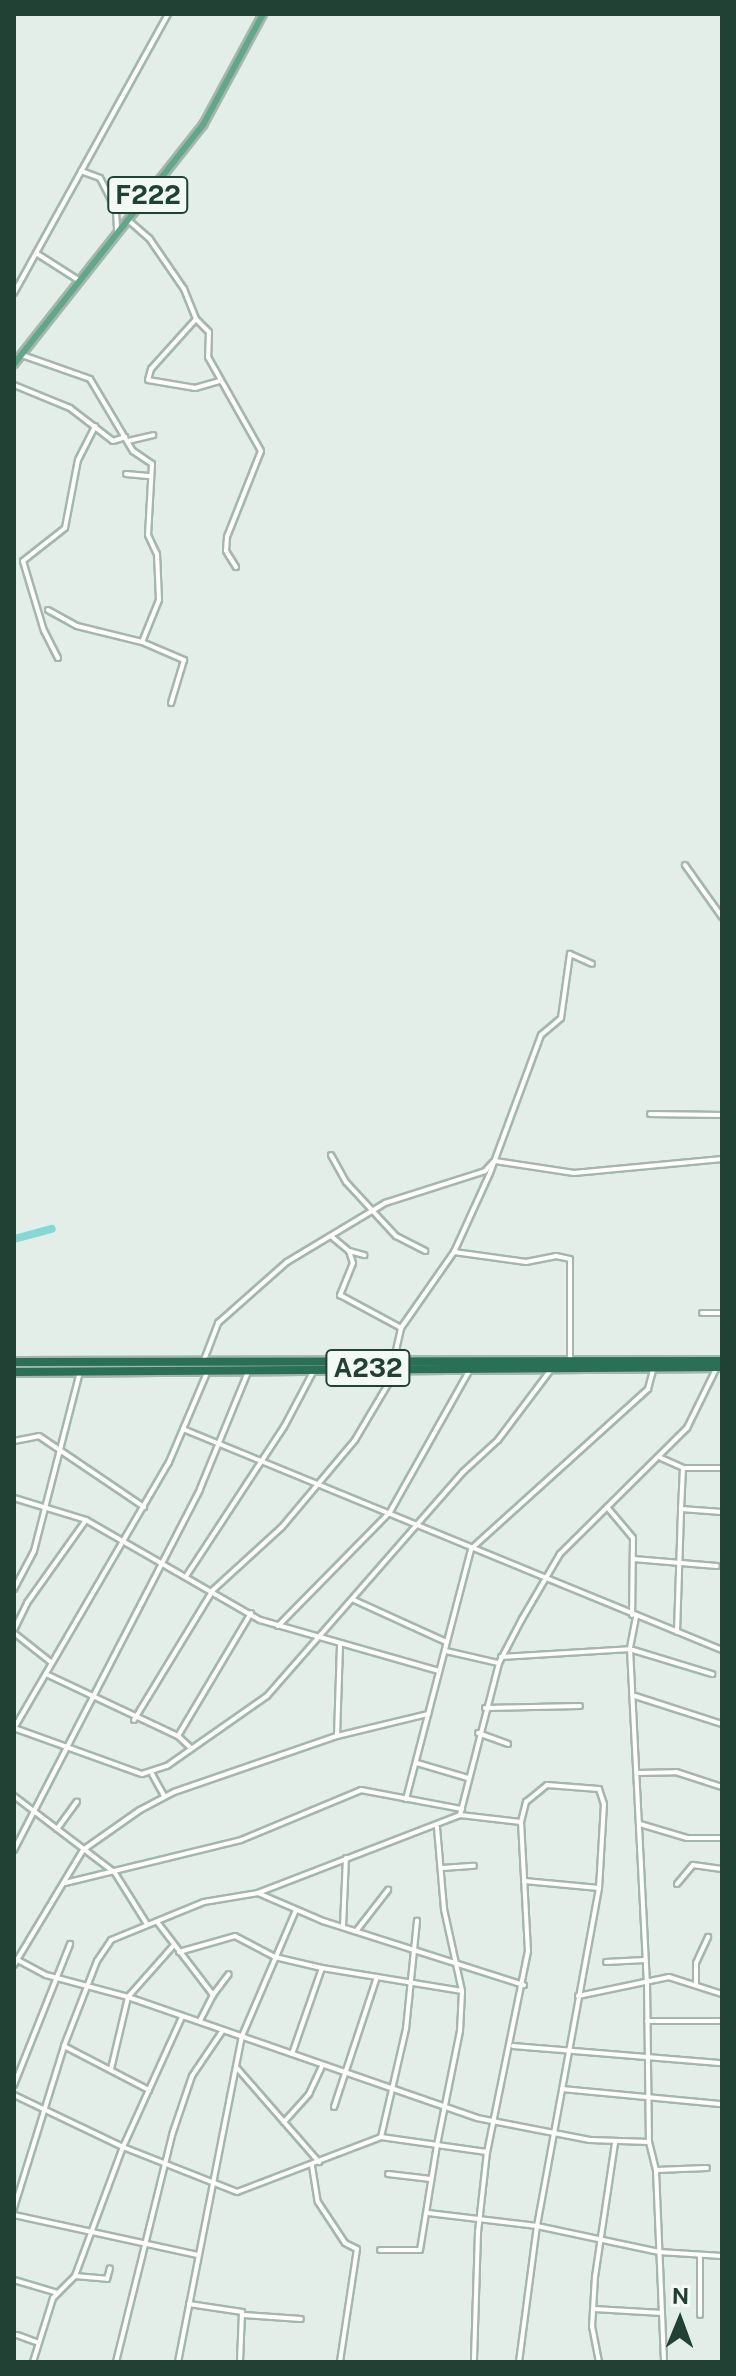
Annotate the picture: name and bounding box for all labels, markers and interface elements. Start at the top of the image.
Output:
road number: F222 [106,173,190,217]
road number: A232 [324,1346,412,1390]
north arrow [640,2280,720,2360]
text: N [672,2283,689,2309]

